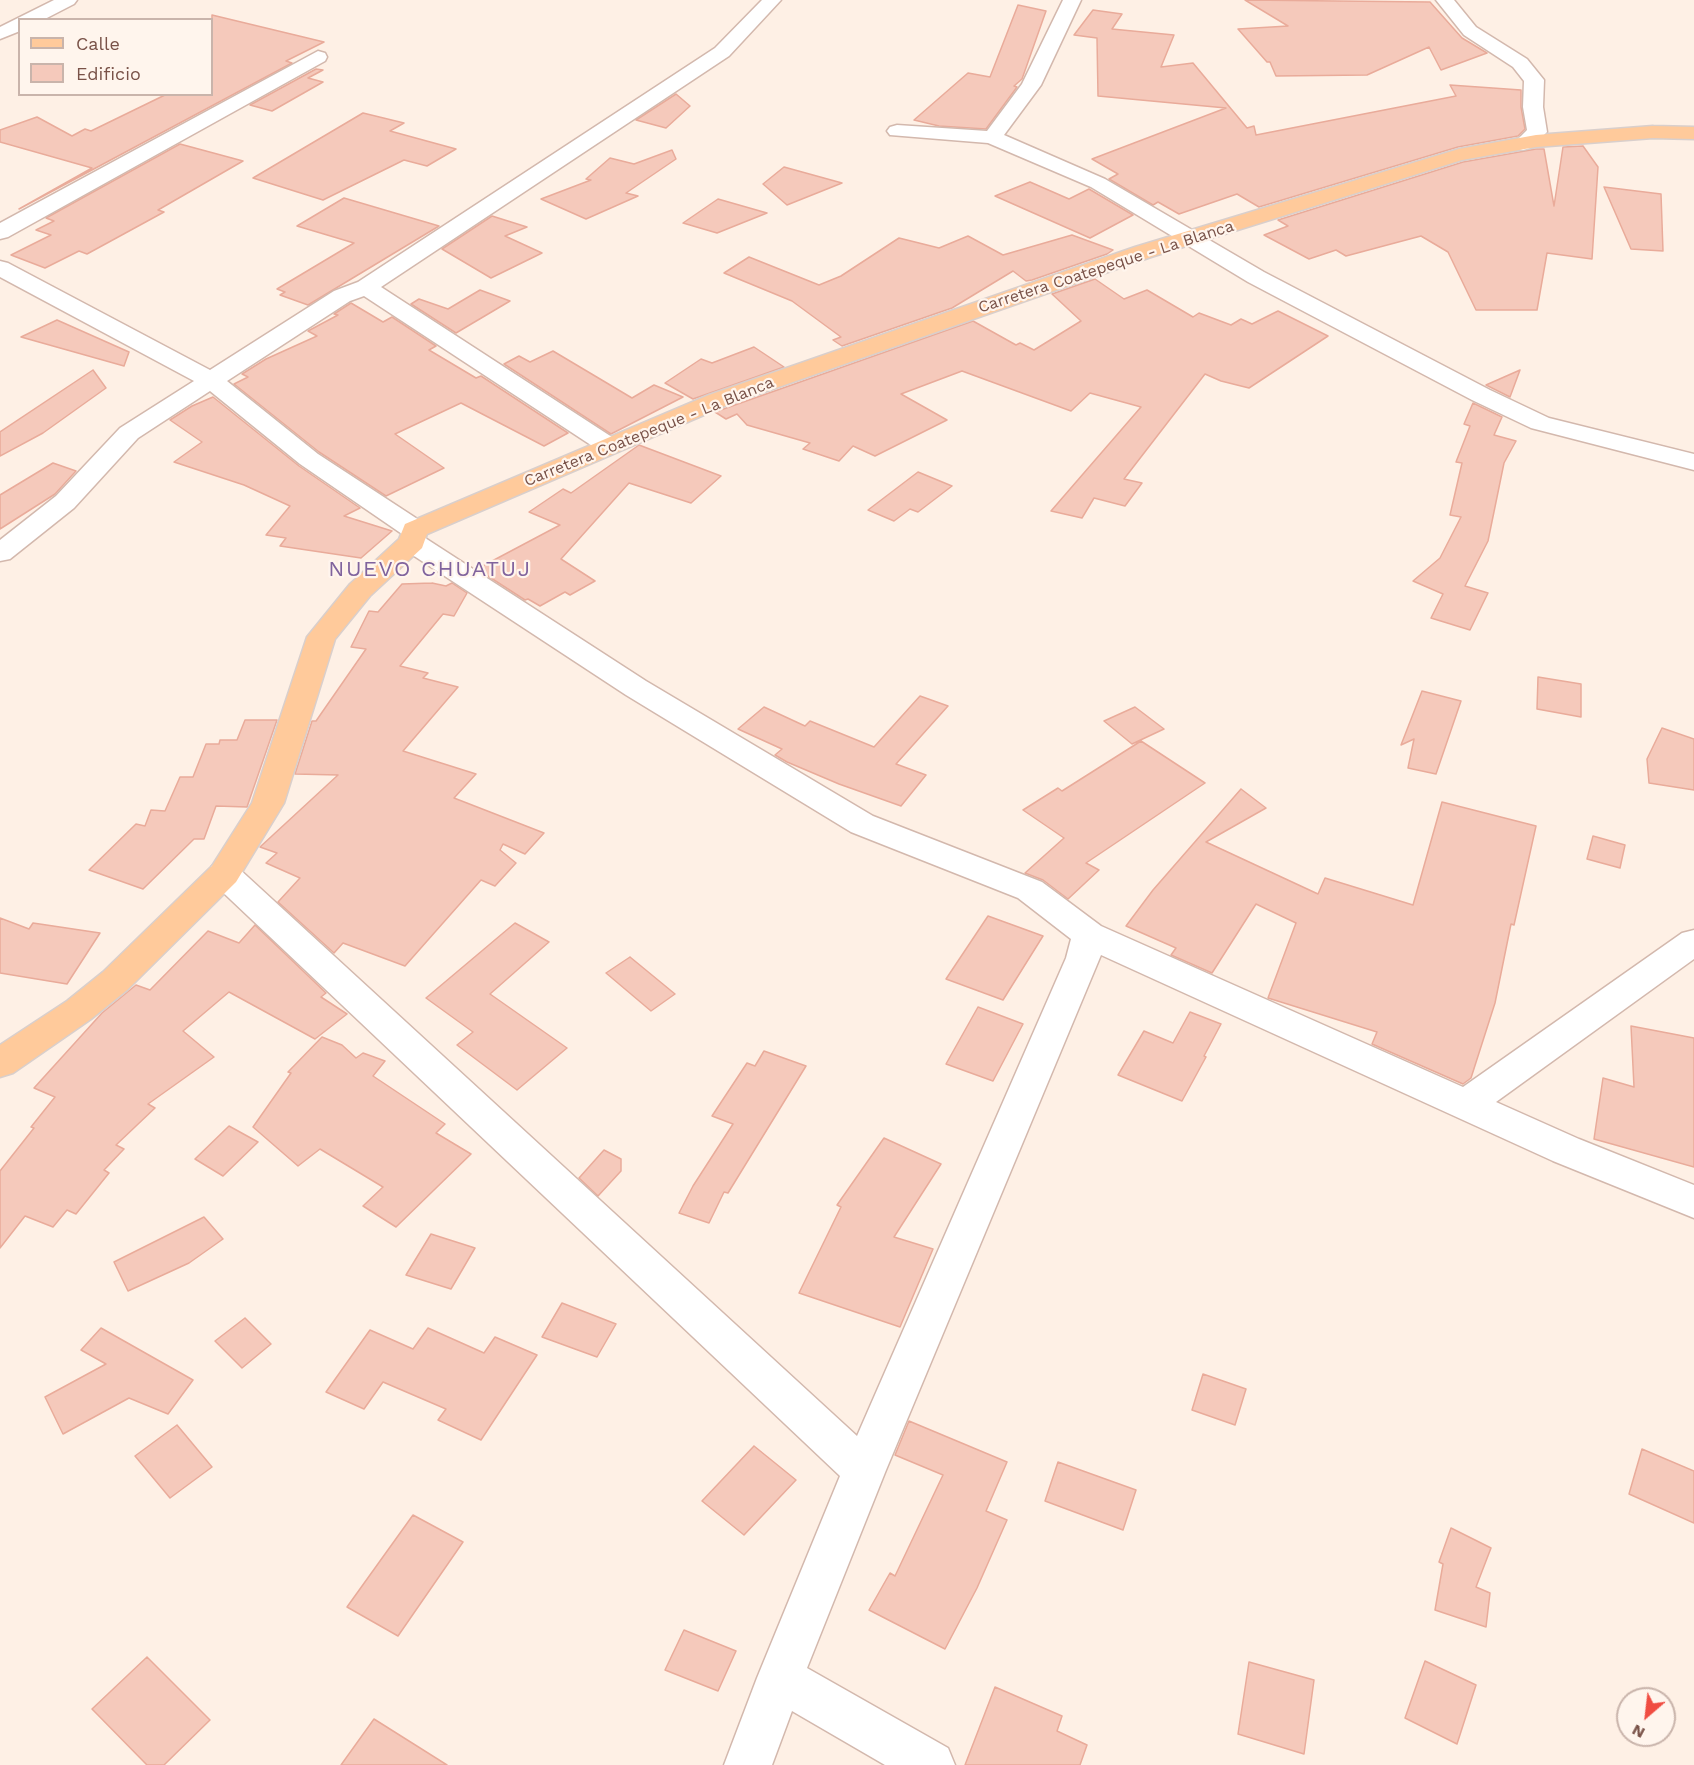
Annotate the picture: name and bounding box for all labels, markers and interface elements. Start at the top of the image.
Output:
legend [18,18,213,96]
text: Calle [76,33,120,54]
text: Edificio [76,63,141,84]
street label: Carretera Coatepeque - La Blanca [976,217,1236,317]
street label: Carretera Coatepeque - La Blanca [521,373,777,491]
district label: NUEVO CHUATUJ [328,557,532,583]
north arrow [1616,1687,1676,1747]
text: N [1629,1720,1648,1743]

